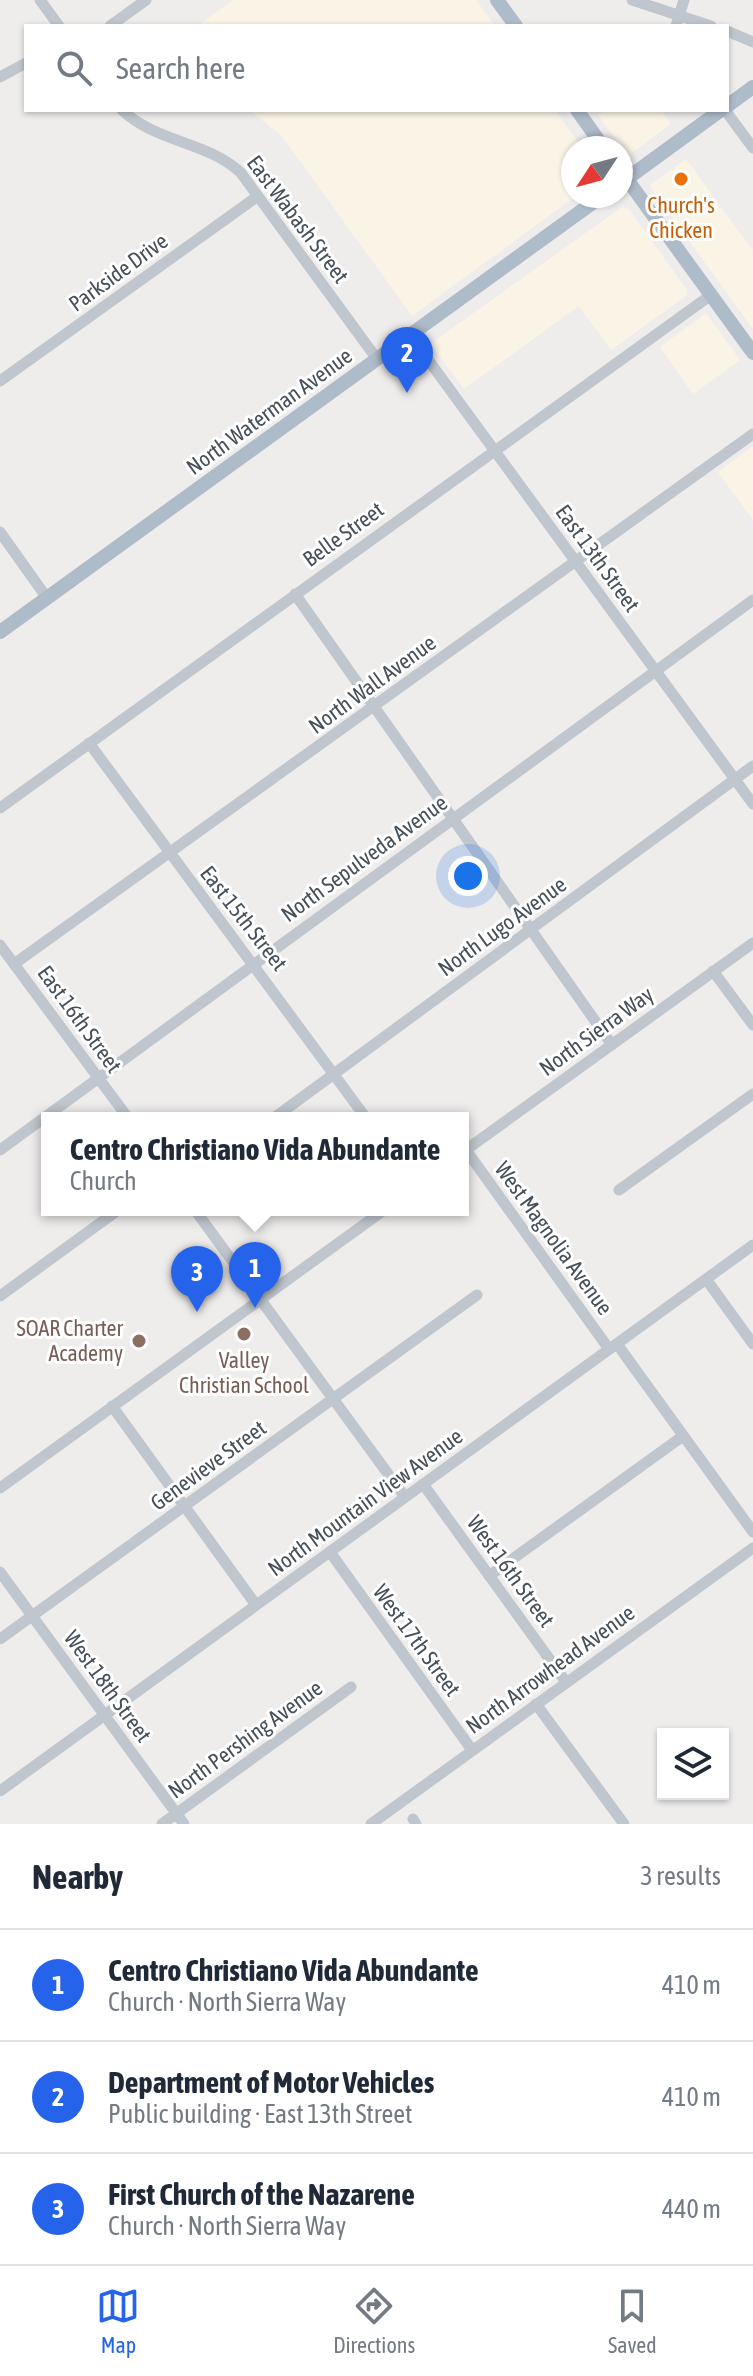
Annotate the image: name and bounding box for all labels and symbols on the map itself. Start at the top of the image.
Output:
north arrow [561,136,633,208]
street label: East Wabash Street [242,150,354,288]
marker: Church's Chicken [672,170,690,188]
place label: Church's Chicken [647,192,715,243]
street label: Parkside Drive [64,227,172,317]
pin: 2 [381,327,433,393]
street label: North Waterman Avenue [181,342,357,480]
street label: Belle Street [298,496,388,572]
street label: East 13th Street [551,500,645,616]
street label: North Wall Avenue [303,629,441,739]
street label: North Sepulveda Avenue [276,789,452,927]
your location [448,856,488,896]
street label: East 15th Street [195,860,293,976]
street label: North Lugo Avenue [433,871,571,981]
street label: East 16th Street [33,961,127,1077]
street label: North Sierra Way [534,981,658,1081]
street label: West Magnolia Avenue [490,1156,618,1320]
pin: 1 [229,1242,281,1308]
pin: 3 [171,1246,223,1312]
place label: SOAR Charter Academy [16,1315,124,1366]
marker: Valley Christian School [235,1325,253,1343]
marker: SOAR Charter Academy [130,1332,148,1350]
place label: Valley Christian School [179,1347,309,1398]
street label: Genevieve Street [145,1414,271,1516]
street label: North Mountain View Avenue [263,1423,467,1581]
street label: West 16th Street [462,1510,560,1632]
street label: West 17th Street [368,1579,466,1701]
street label: North Arrowhead Avenue [461,1599,639,1739]
street label: West 18th Street [59,1625,157,1747]
street label: North Pershing Avenue [163,1674,327,1804]

